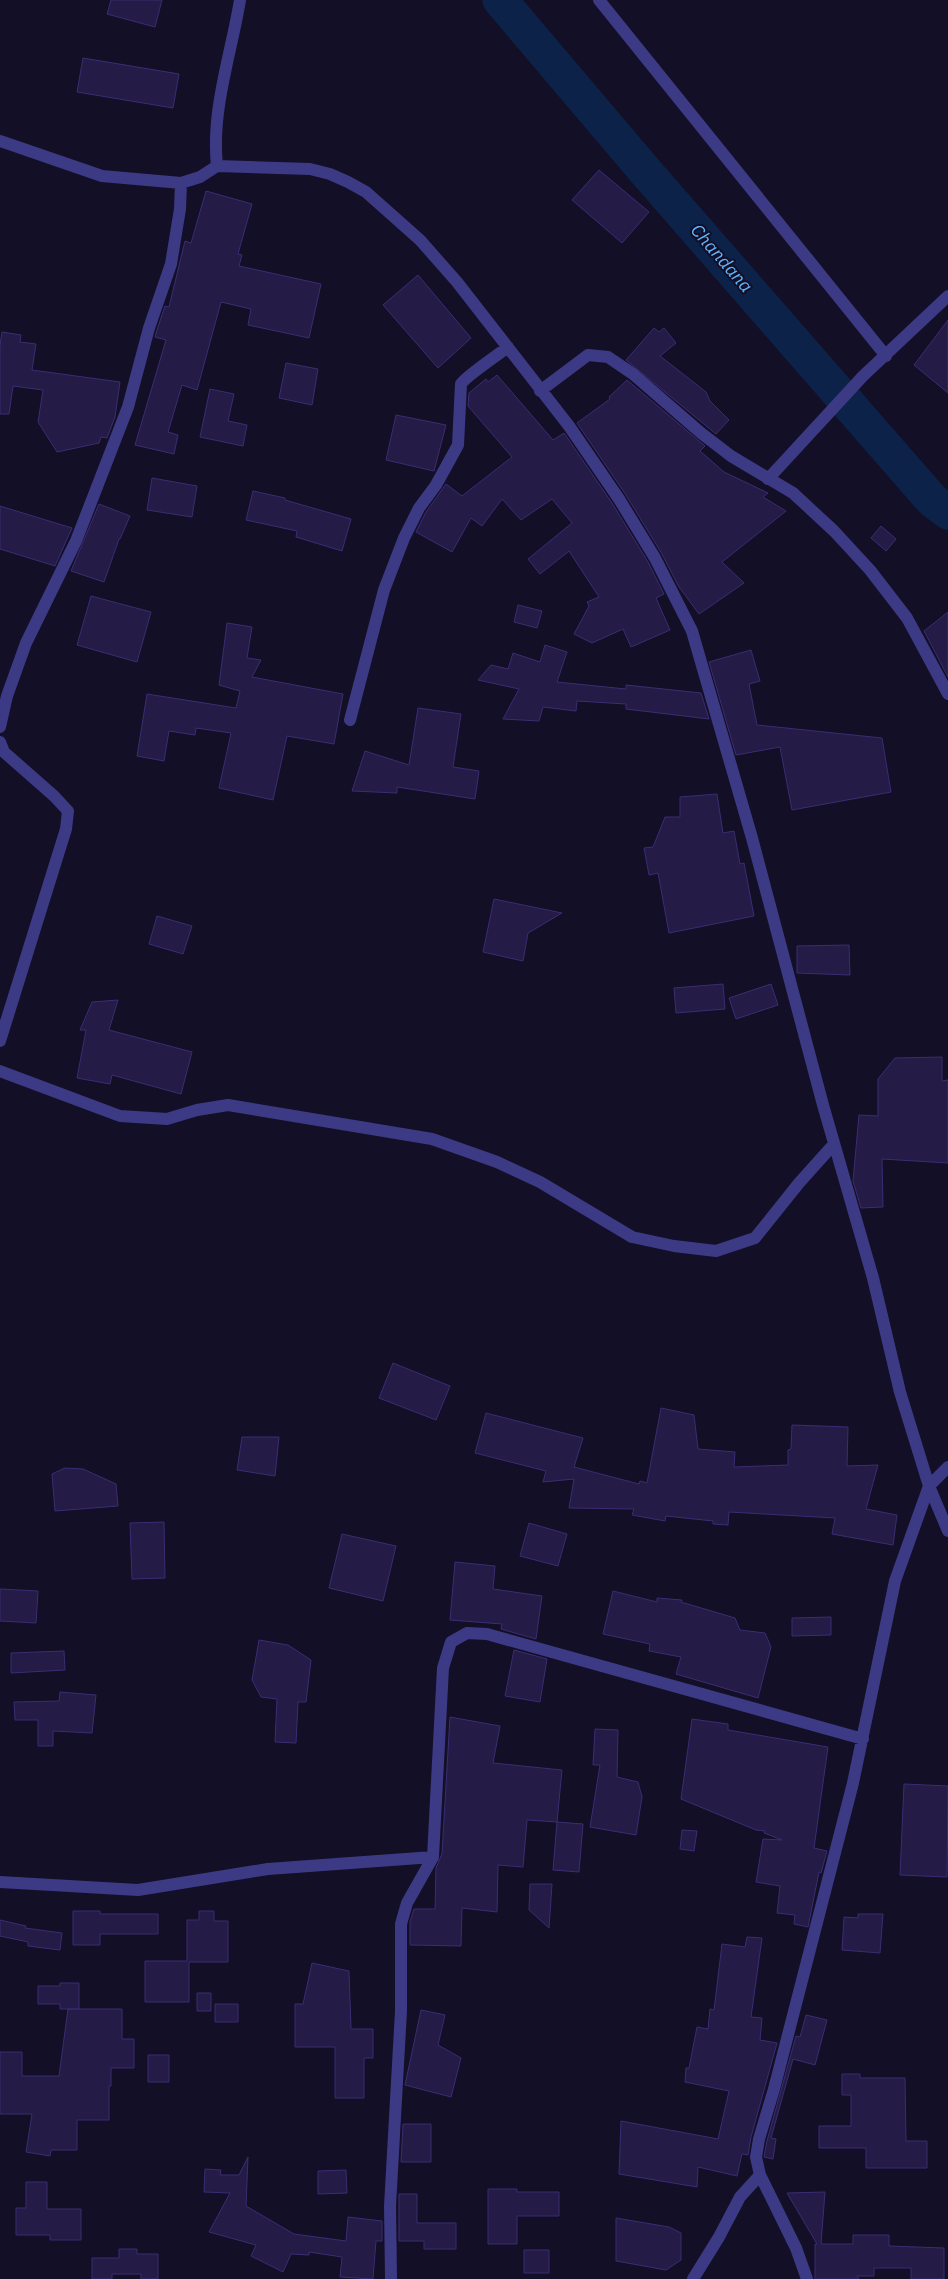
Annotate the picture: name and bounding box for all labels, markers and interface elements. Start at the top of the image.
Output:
water label: Chandana [686,219,758,297]

